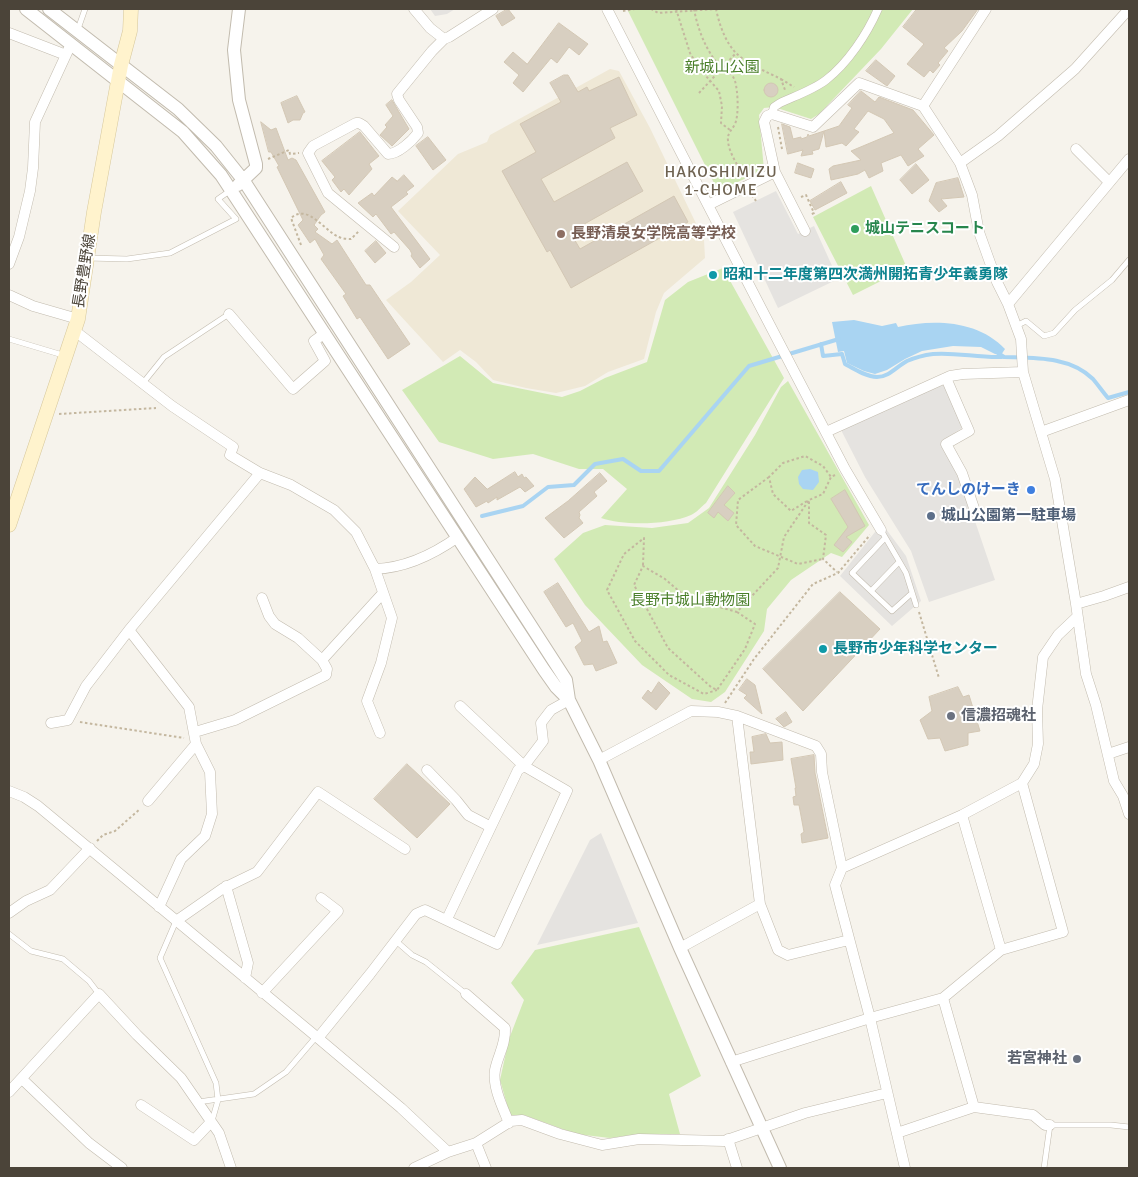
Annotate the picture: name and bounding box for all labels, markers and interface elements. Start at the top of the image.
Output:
park label: 新城山公園 [685,59,759,77]
district label: HAKOSHIMIZU 1-CHOME [663,163,779,201]
place label: 城山テニスコート [865,220,985,238]
marker: 城山テニスコート [849,223,861,235]
place label: 長野清泉女学院高等学校 [571,225,736,243]
marker: 長野清泉女学院高等学校 [555,228,567,240]
street label: 長野豊野線 [70,233,100,309]
place label: 昭和十二年度第四次満州開拓青少年義勇隊 [723,266,1008,284]
marker: 昭和十二年度第四次満州開拓青少年義勇隊 [707,269,719,281]
place label: てんしのけーき [916,481,1021,499]
marker: てんしのけーき [1025,484,1037,496]
place label: 城山公園第一駐車場 [941,507,1076,525]
marker: 城山公園第一駐車場 [925,510,937,522]
park label: 長野市城山動物園 [630,592,750,610]
place label: 長野市少年科学センター [833,640,998,658]
marker: 長野市少年科学センター [817,643,829,655]
place label: 信濃招魂社 [961,707,1036,725]
marker: 信濃招魂社 [945,710,957,722]
place label: 若宮神社 [1007,1050,1067,1068]
marker: 若宮神社 [1071,1053,1083,1065]

